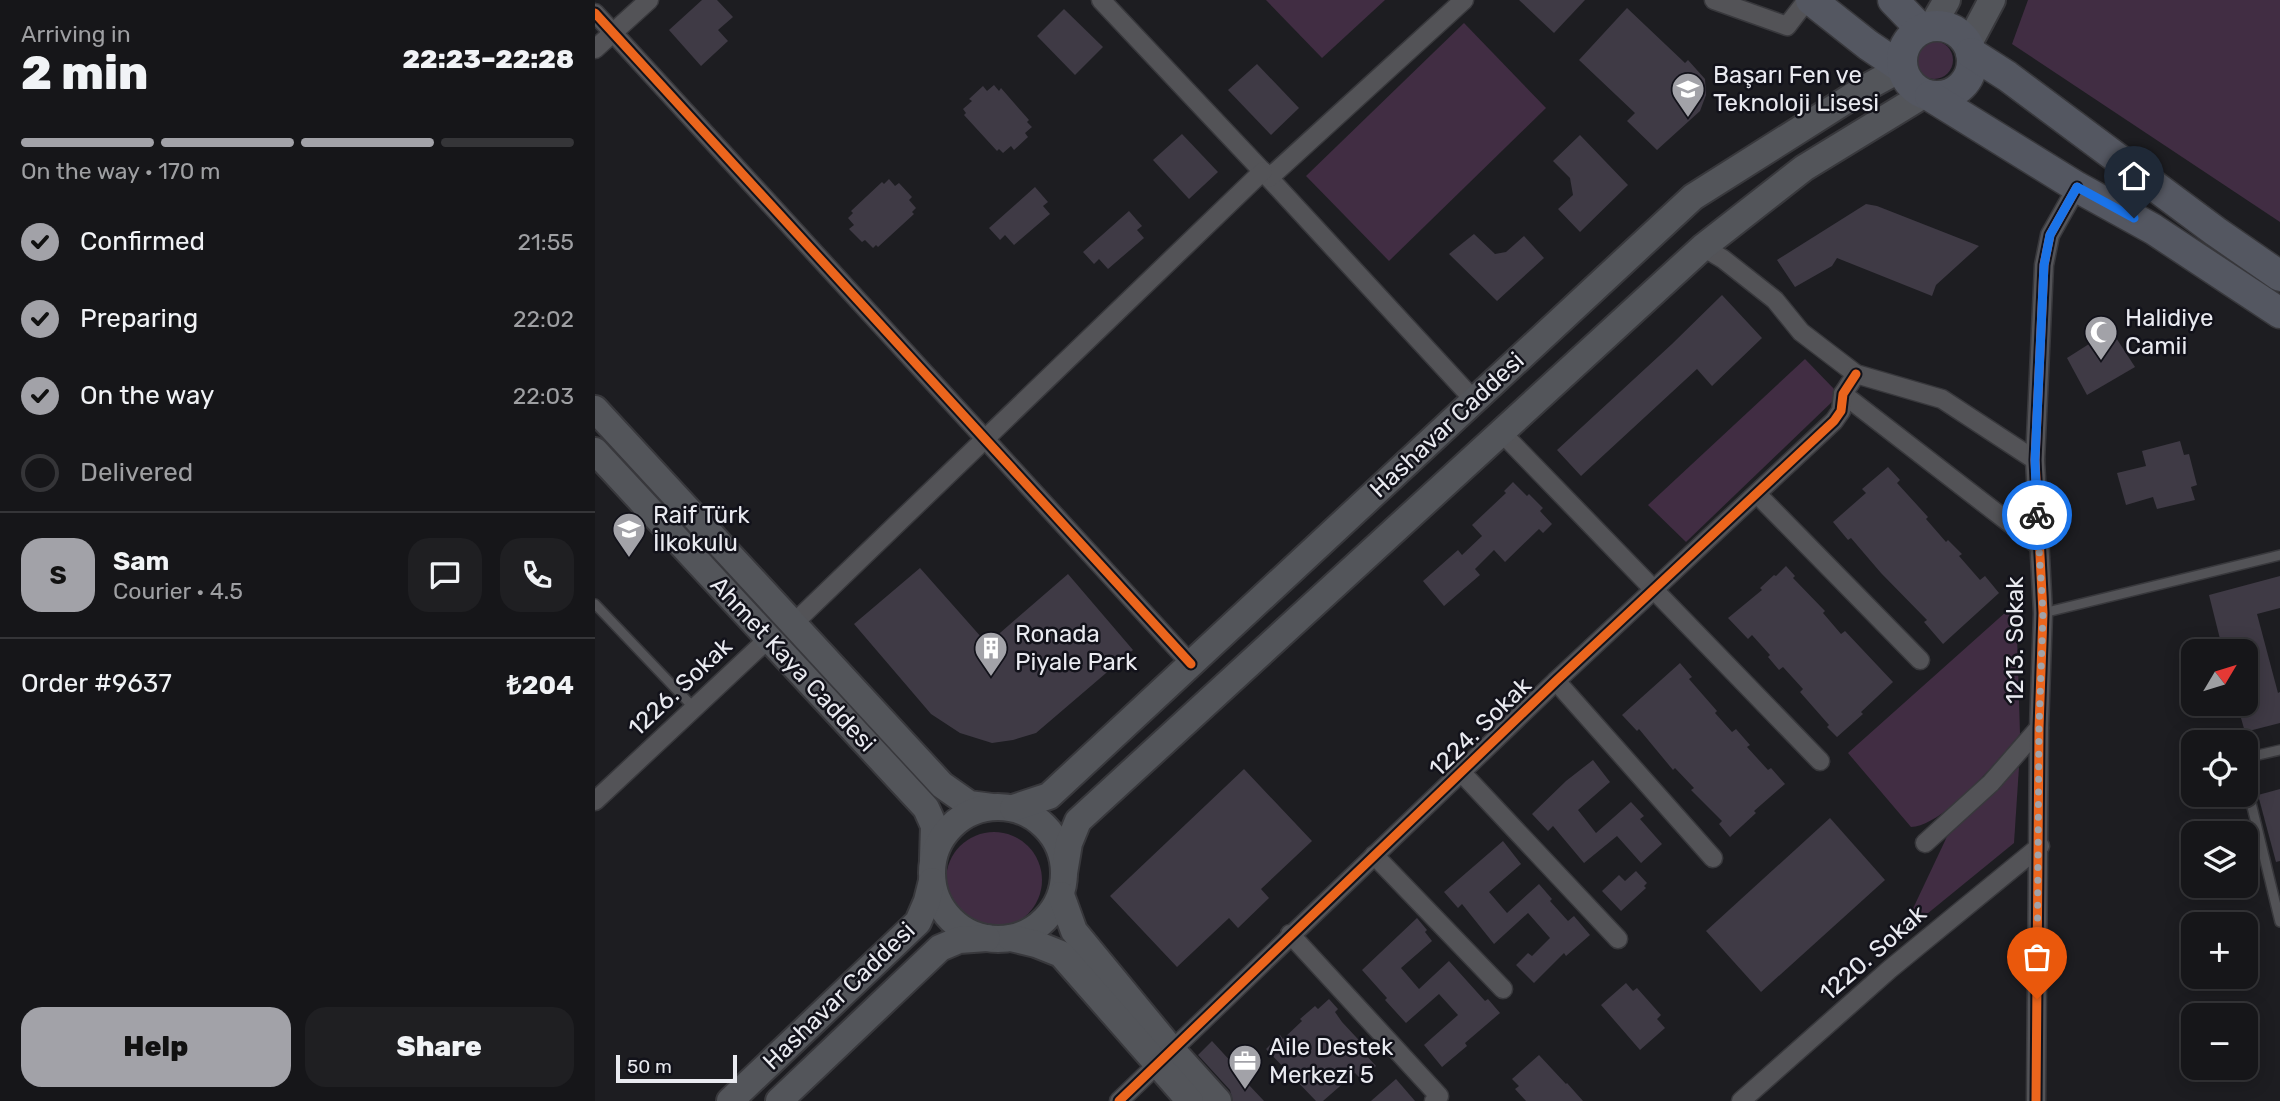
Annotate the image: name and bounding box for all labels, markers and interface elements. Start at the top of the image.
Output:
text: Arriving in [21,20,131,48]
text: 22:23–22:28 [402,44,574,75]
text: 2 min [21,46,148,101]
place label: Başarı Fen ve Teknoloji Lisesi [1713,61,1879,117]
school or university icon: Başarı Fen ve Teknoloji Lisesi [1669,70,1707,119]
pin [2104,146,2164,218]
text: On the way · 170 m [21,157,220,185]
icon: home [2115,157,2153,195]
icon: check [21,223,59,261]
text: Confirmed [80,226,205,257]
text: 21:55 [517,228,574,256]
icon: check [21,300,59,338]
text: Preparing [80,303,198,334]
place label: Halidiye Camii [2125,304,2213,360]
text: 22:02 [513,305,574,333]
mosque icon: Halidiye Camii [2082,313,2120,362]
street label: Hashavar Caddesi [1364,347,1530,503]
icon: check [21,377,59,415]
text: On the way [80,380,214,411]
text: 22:03 [513,382,574,410]
text: Delivered [80,457,193,488]
courier [2002,480,2072,550]
icon: bike [2018,496,2056,534]
place label: Raif Türk İlkokulu [653,501,750,557]
school or university icon: Raif Türk İlkokulu [610,510,648,559]
button: chat [408,538,482,612]
button: phone [500,538,574,612]
text: Sam [113,546,169,577]
text: S [49,560,67,591]
street label: Ahmet Kaya Caddesi [705,571,881,757]
street label: 1213. Sokak [2001,576,2029,704]
text: Courier · 4.5 [113,577,243,605]
place label: Ronada Piyale Park [1015,620,1138,676]
building icon: Ronada Piyale Park [972,629,1010,678]
street label: 1226. Sokak [622,632,738,742]
north arrow [2181,639,2257,716]
map controls [2181,639,2258,1080]
text: Order #9637 [21,668,172,699]
text: ₺204 [507,670,574,701]
street label: 1224. Sokak [1423,671,1537,783]
button: locate [2181,730,2258,807]
button: layers [2181,821,2258,898]
street label: 1220. Sokak [1814,899,1932,1007]
button: + [2181,912,2258,989]
street label: Hashavar Caddesi [757,916,921,1076]
pin [2007,927,2067,999]
icon: bag [2018,938,2056,976]
button: − [2181,1003,2258,1080]
button: Help [21,1007,291,1087]
button: Share [305,1007,574,1087]
place label: Aile Destek Merkezi 5 [1269,1033,1394,1089]
office icon: Aile Destek Merkezi 5 [1226,1042,1264,1091]
scale bar [616,1052,737,1084]
text: 50 m [627,1055,672,1078]

